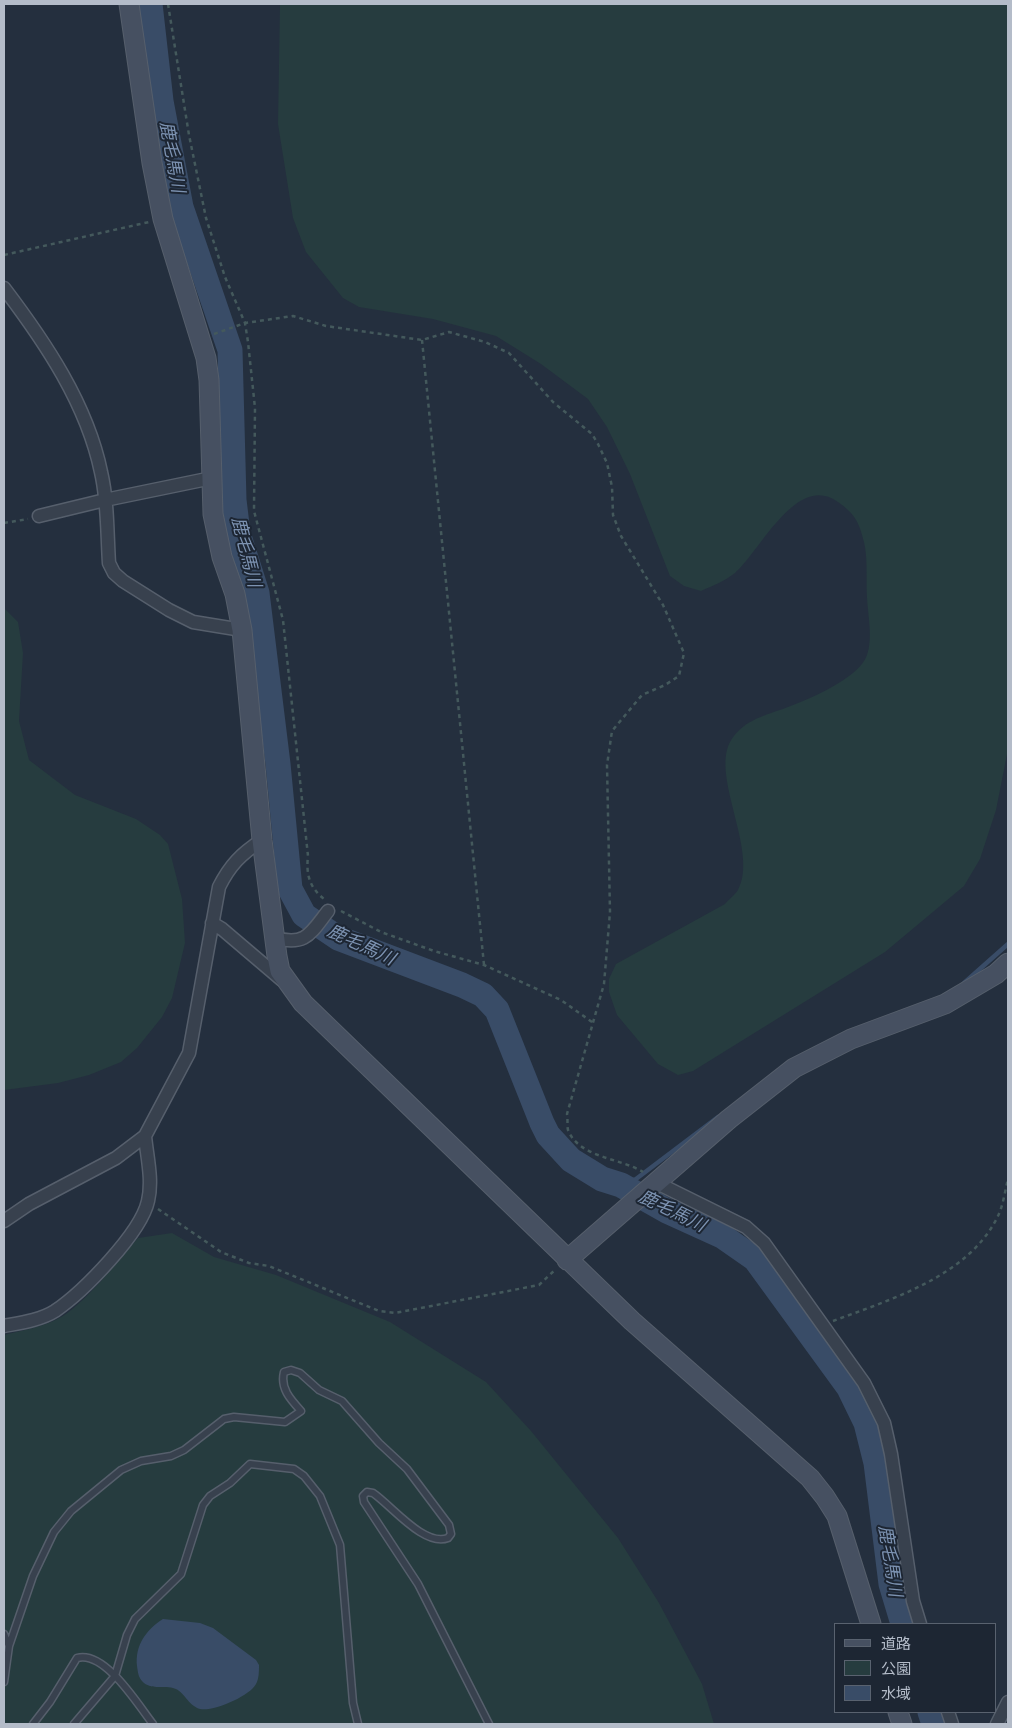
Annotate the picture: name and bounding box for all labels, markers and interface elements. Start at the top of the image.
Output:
water label: 鹿毛馬川 [155,120,189,194]
water label: 鹿毛馬川 [227,514,265,590]
water label: 鹿毛馬川 [324,920,398,970]
water label: 鹿毛馬川 [635,1186,709,1236]
water label: 鹿毛馬川 [874,1524,906,1598]
legend [834,1623,997,1713]
text: 道路 [881,1635,911,1652]
text: 公園 [881,1660,911,1677]
text: 水域 [881,1685,911,1702]

